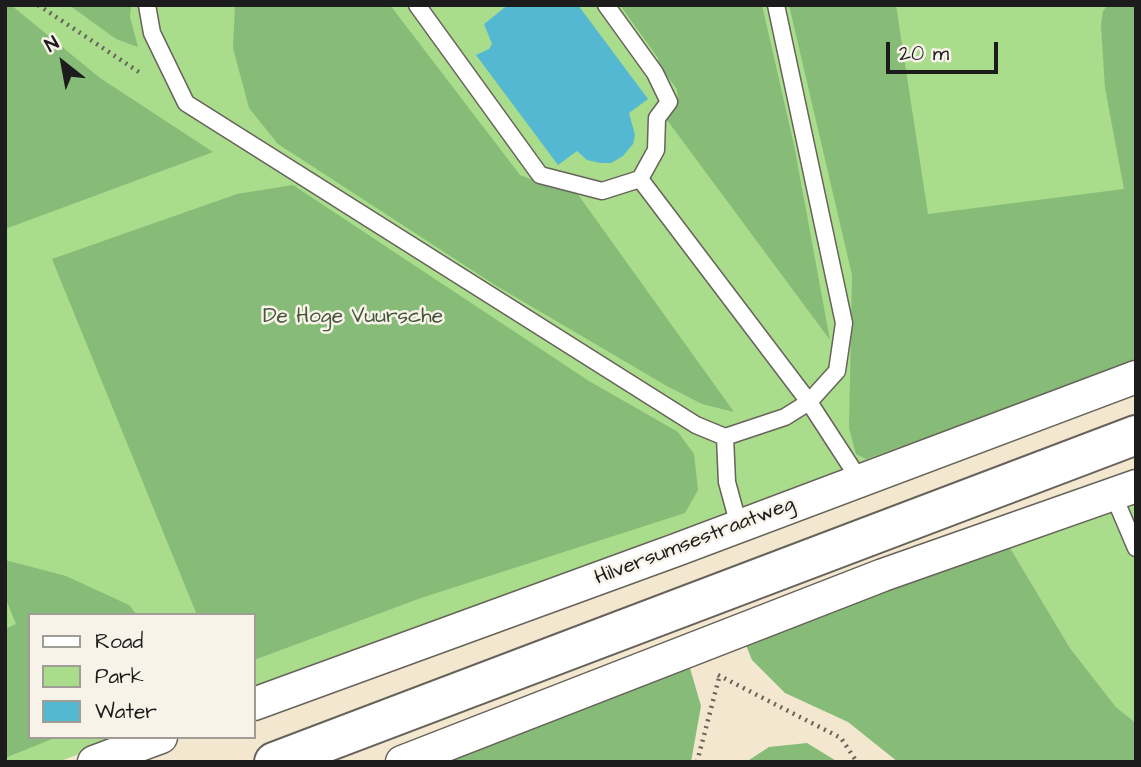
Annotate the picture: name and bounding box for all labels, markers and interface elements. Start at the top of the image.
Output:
north arrow [28,28,98,98]
scale bar [889,28,1001,72]
text: N [40,30,64,59]
text: 20 m [899,39,949,68]
park label: De Hoge Vuursche [263,305,443,331]
street label: Hilversumsestraatweg [591,492,799,592]
legend [28,613,256,739]
text: Road [95,627,143,656]
text: Park [95,662,144,691]
text: Water [95,697,157,726]

